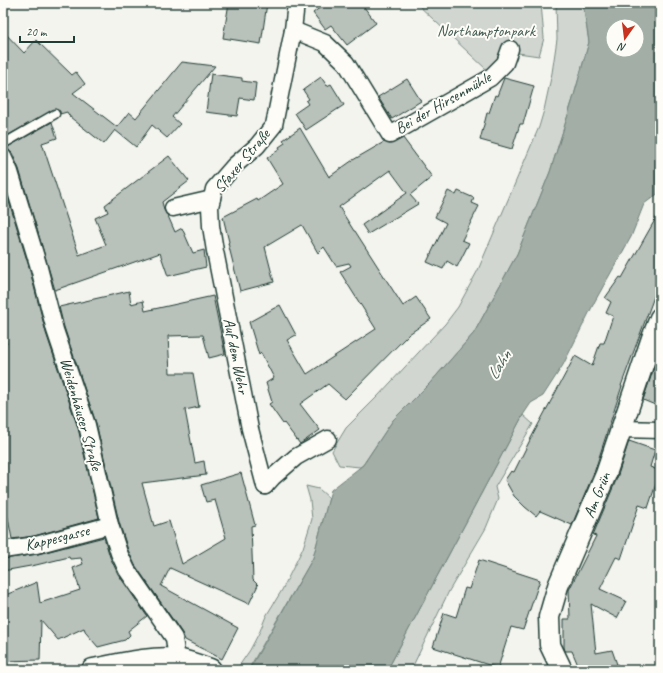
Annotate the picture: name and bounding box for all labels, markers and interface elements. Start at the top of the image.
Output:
scale bar [20,18,74,44]
north arrow [605,18,645,58]
park label: Northamptonpark [437,21,536,41]
text: 20 m [26,24,48,40]
text: N [615,40,628,55]
street label: Bei der Hirsenmühle [391,67,496,139]
street label: Sfaxer Straße [210,124,276,197]
street label: Auf dem Wehr [219,316,253,397]
water label: Lahn [482,345,517,383]
street label: Weidenhäuser Straße [55,355,107,474]
street label: Am Grün [579,468,615,521]
street label: Kappesgasse [23,520,93,556]

